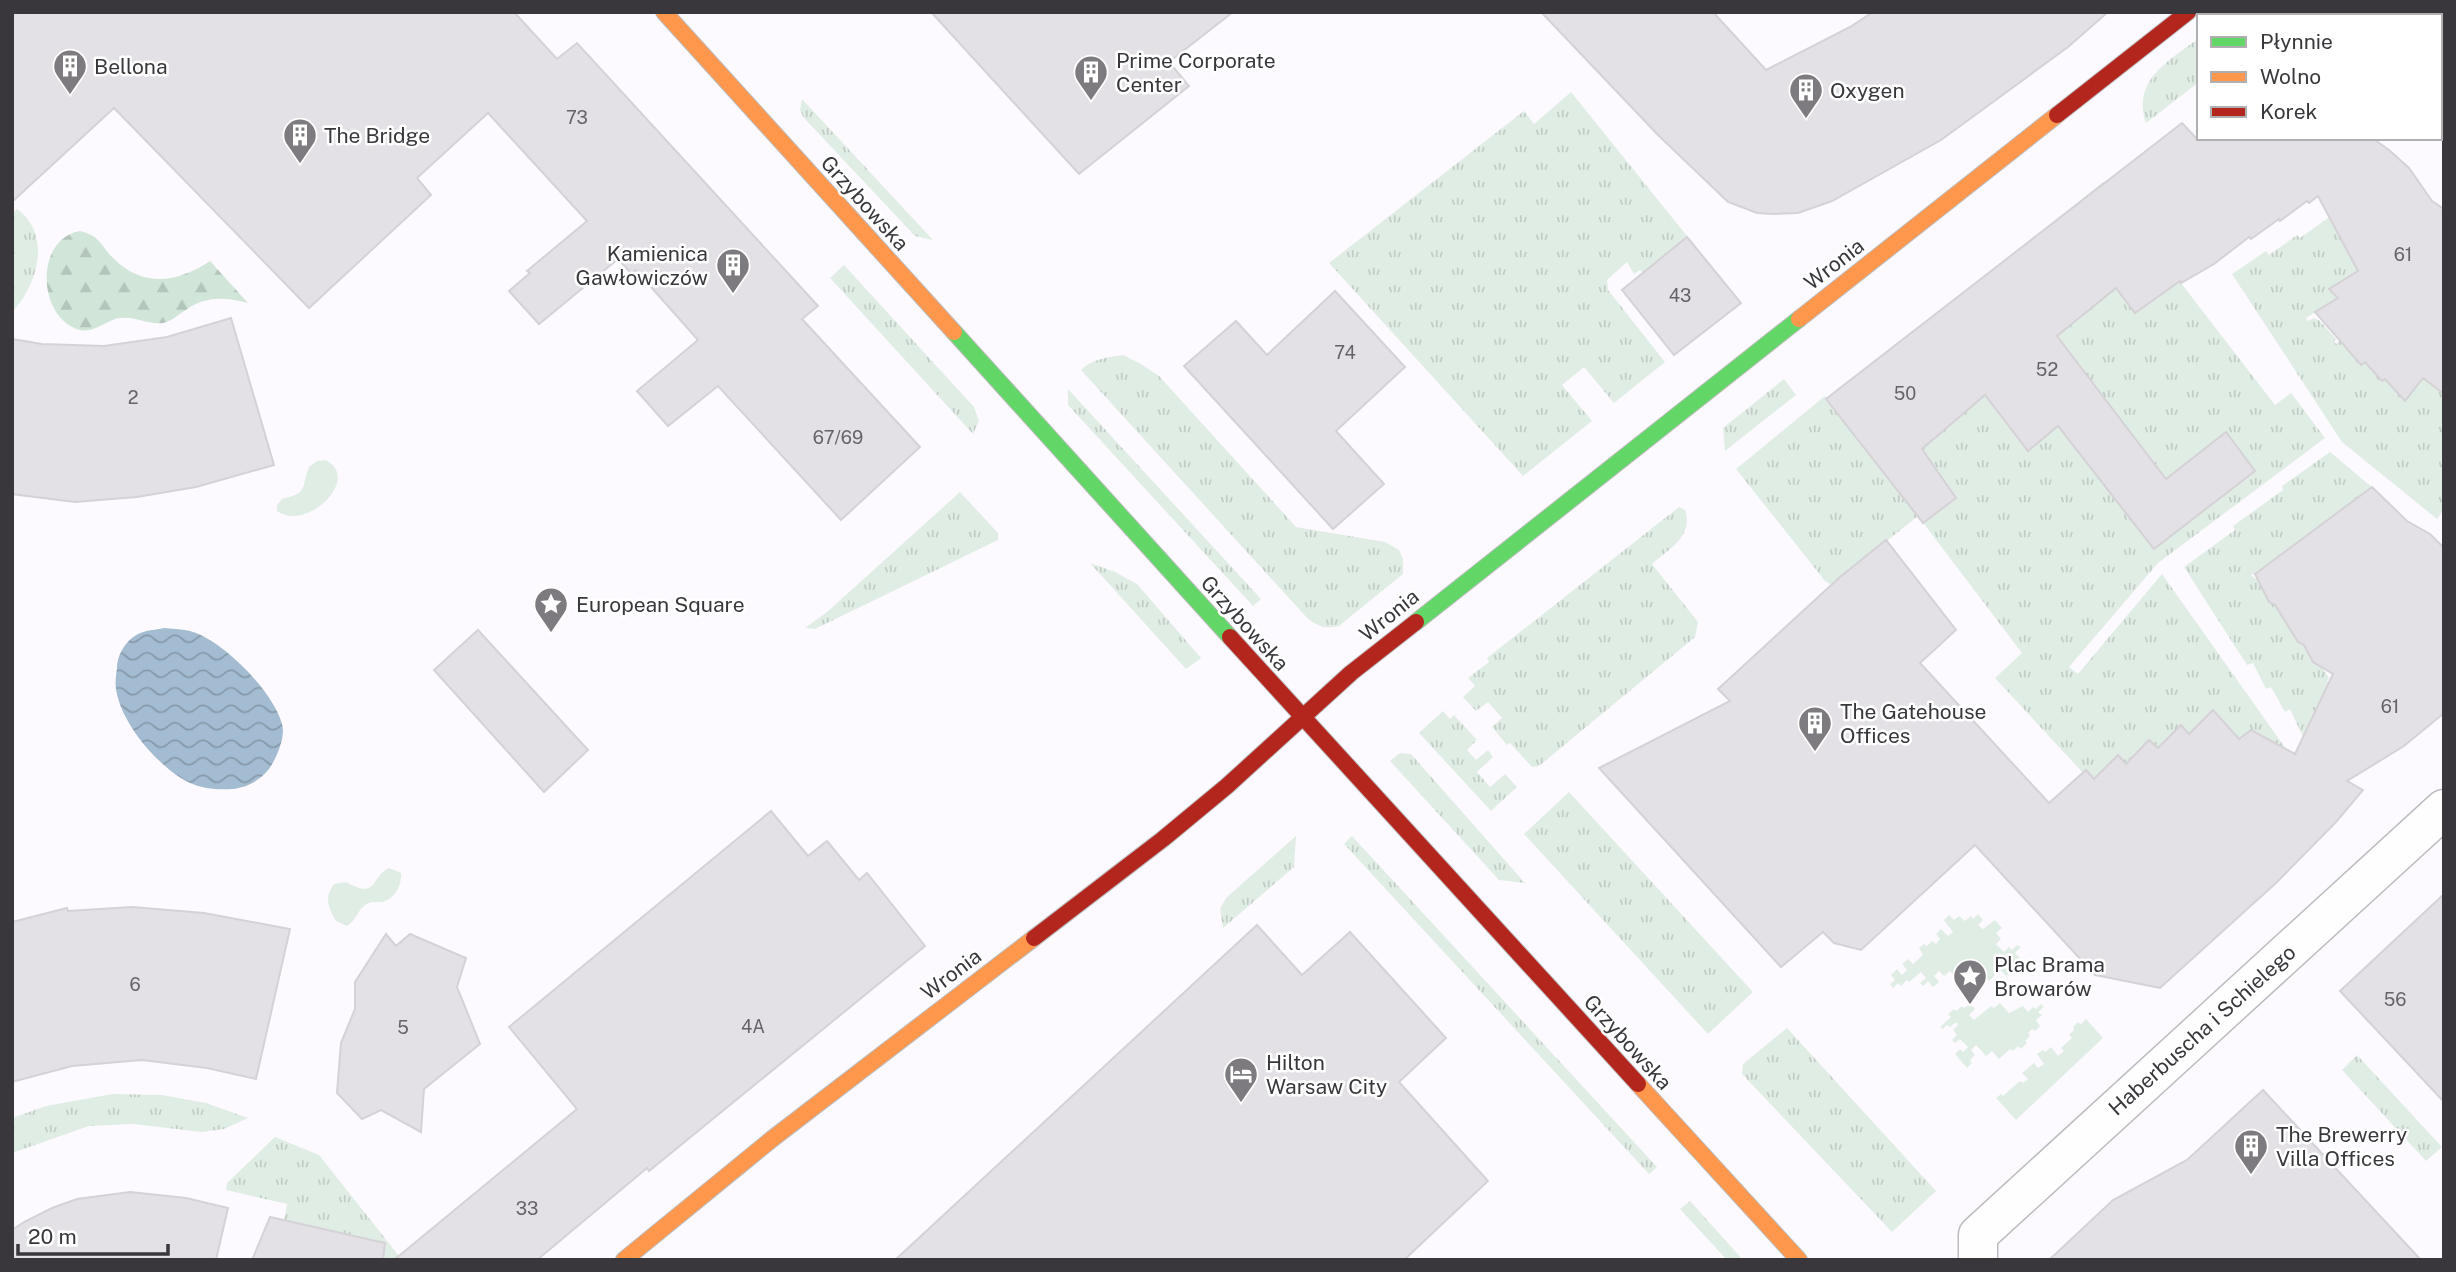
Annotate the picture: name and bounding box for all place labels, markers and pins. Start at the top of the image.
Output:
building icon: Bellona [51,47,89,96]
place label: Prime Corporate Center [1116,48,1276,97]
building icon: Prime Corporate Center [1072,53,1110,102]
place label: Bellona [94,54,168,79]
building icon: Oxygen [1787,71,1825,120]
place label: Oxygen [1830,78,1905,103]
building icon: The Bridge [281,116,319,165]
place label: The Bridge [324,123,430,148]
place label: Kamienica Gawłowiczów [575,241,708,290]
building icon: Kamienica Gawłowiczów [714,246,752,295]
place icon: European Square [532,585,570,634]
place label: European Square [576,592,745,617]
place label: The Gatehouse Offices [1840,699,1986,748]
building icon: The Gatehouse Offices [1796,704,1834,753]
place label: Plac Brama Browarów [1994,952,2105,1001]
place icon: Plac Brama Browarów [1951,957,1989,1006]
place label: Hilton Warsaw City [1266,1050,1387,1099]
hotel icon: Hilton Warsaw City [1222,1055,1260,1104]
place label: The Brewerry Villa Offices [2276,1122,2407,1171]
building icon: The Brewerry Villa Offices [2232,1127,2270,1176]

